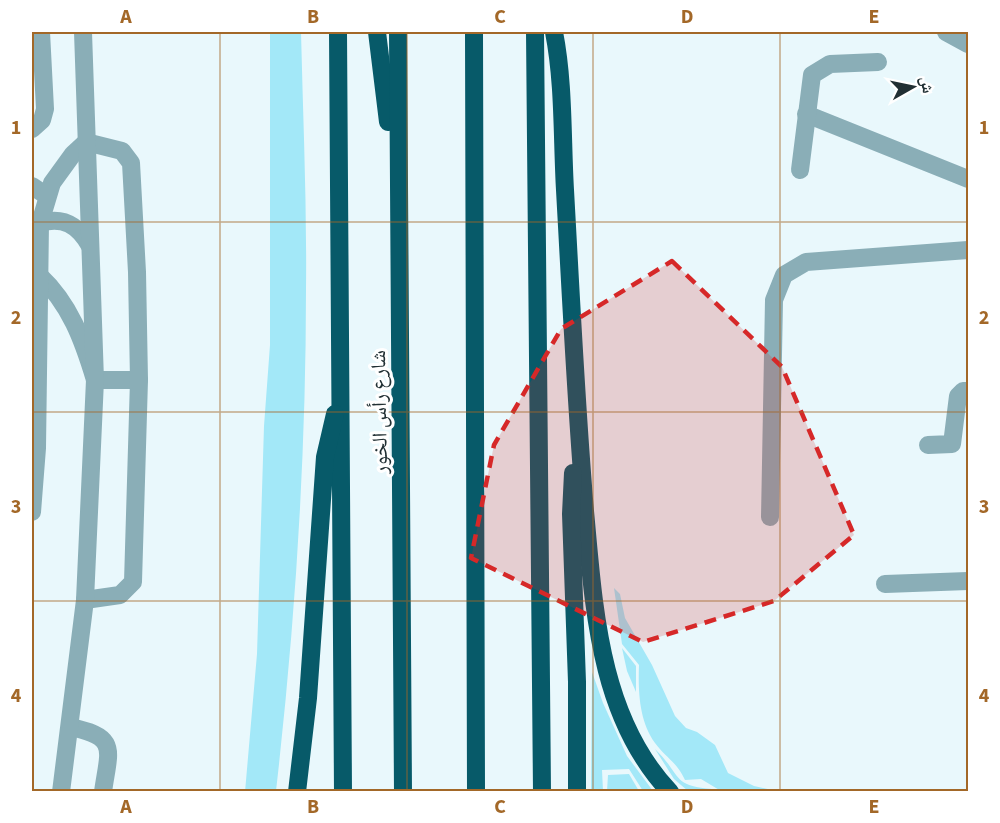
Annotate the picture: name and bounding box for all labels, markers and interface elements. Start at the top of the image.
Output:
text: A [119,3,132,31]
text: B [307,3,319,31]
text: C [494,3,506,31]
text: D [681,3,693,31]
text: E [869,3,879,31]
north arrow [883,57,943,117]
text: ش [915,75,939,95]
text: 1 [11,114,21,142]
text: 1 [979,114,989,142]
text: 2 [11,304,21,332]
text: 2 [979,304,989,332]
street label: شارع رأس الخور [363,350,395,475]
text: 3 [11,493,21,521]
text: 3 [979,493,989,521]
text: 4 [11,682,22,710]
text: 4 [979,682,990,710]
text: A [119,793,132,821]
text: B [307,793,319,821]
text: C [494,793,506,821]
text: D [681,793,693,821]
text: E [869,793,879,821]

